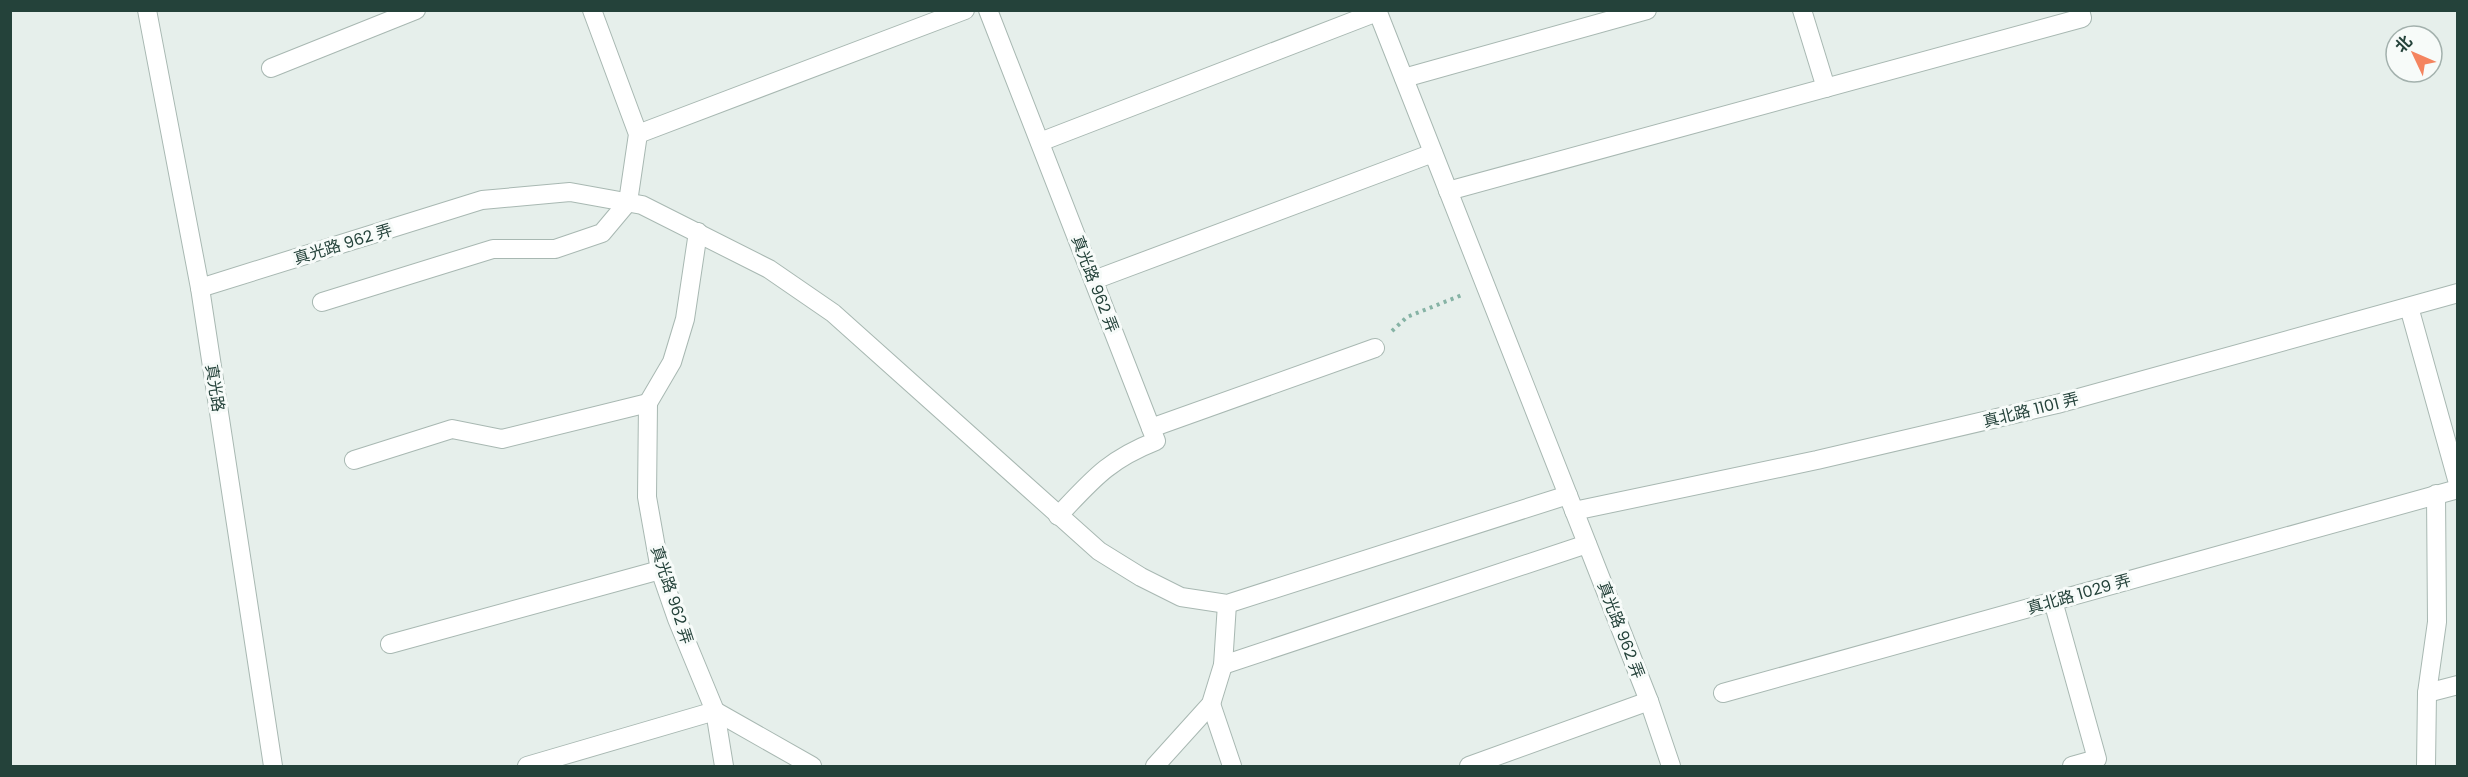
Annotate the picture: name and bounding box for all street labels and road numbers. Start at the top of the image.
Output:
street label: 真光路 962 弄 [291,218,395,270]
street label: 真光路 962 弄 [1066,232,1124,336]
street label: 真光路 [200,362,230,414]
street label: 真北路 1101 弄 [1981,387,2081,433]
street label: 真光路 962 弄 [645,543,699,647]
street label: 真北路 1029 弄 [2024,568,2134,620]
street label: 真光路 962 弄 [1592,578,1650,682]

